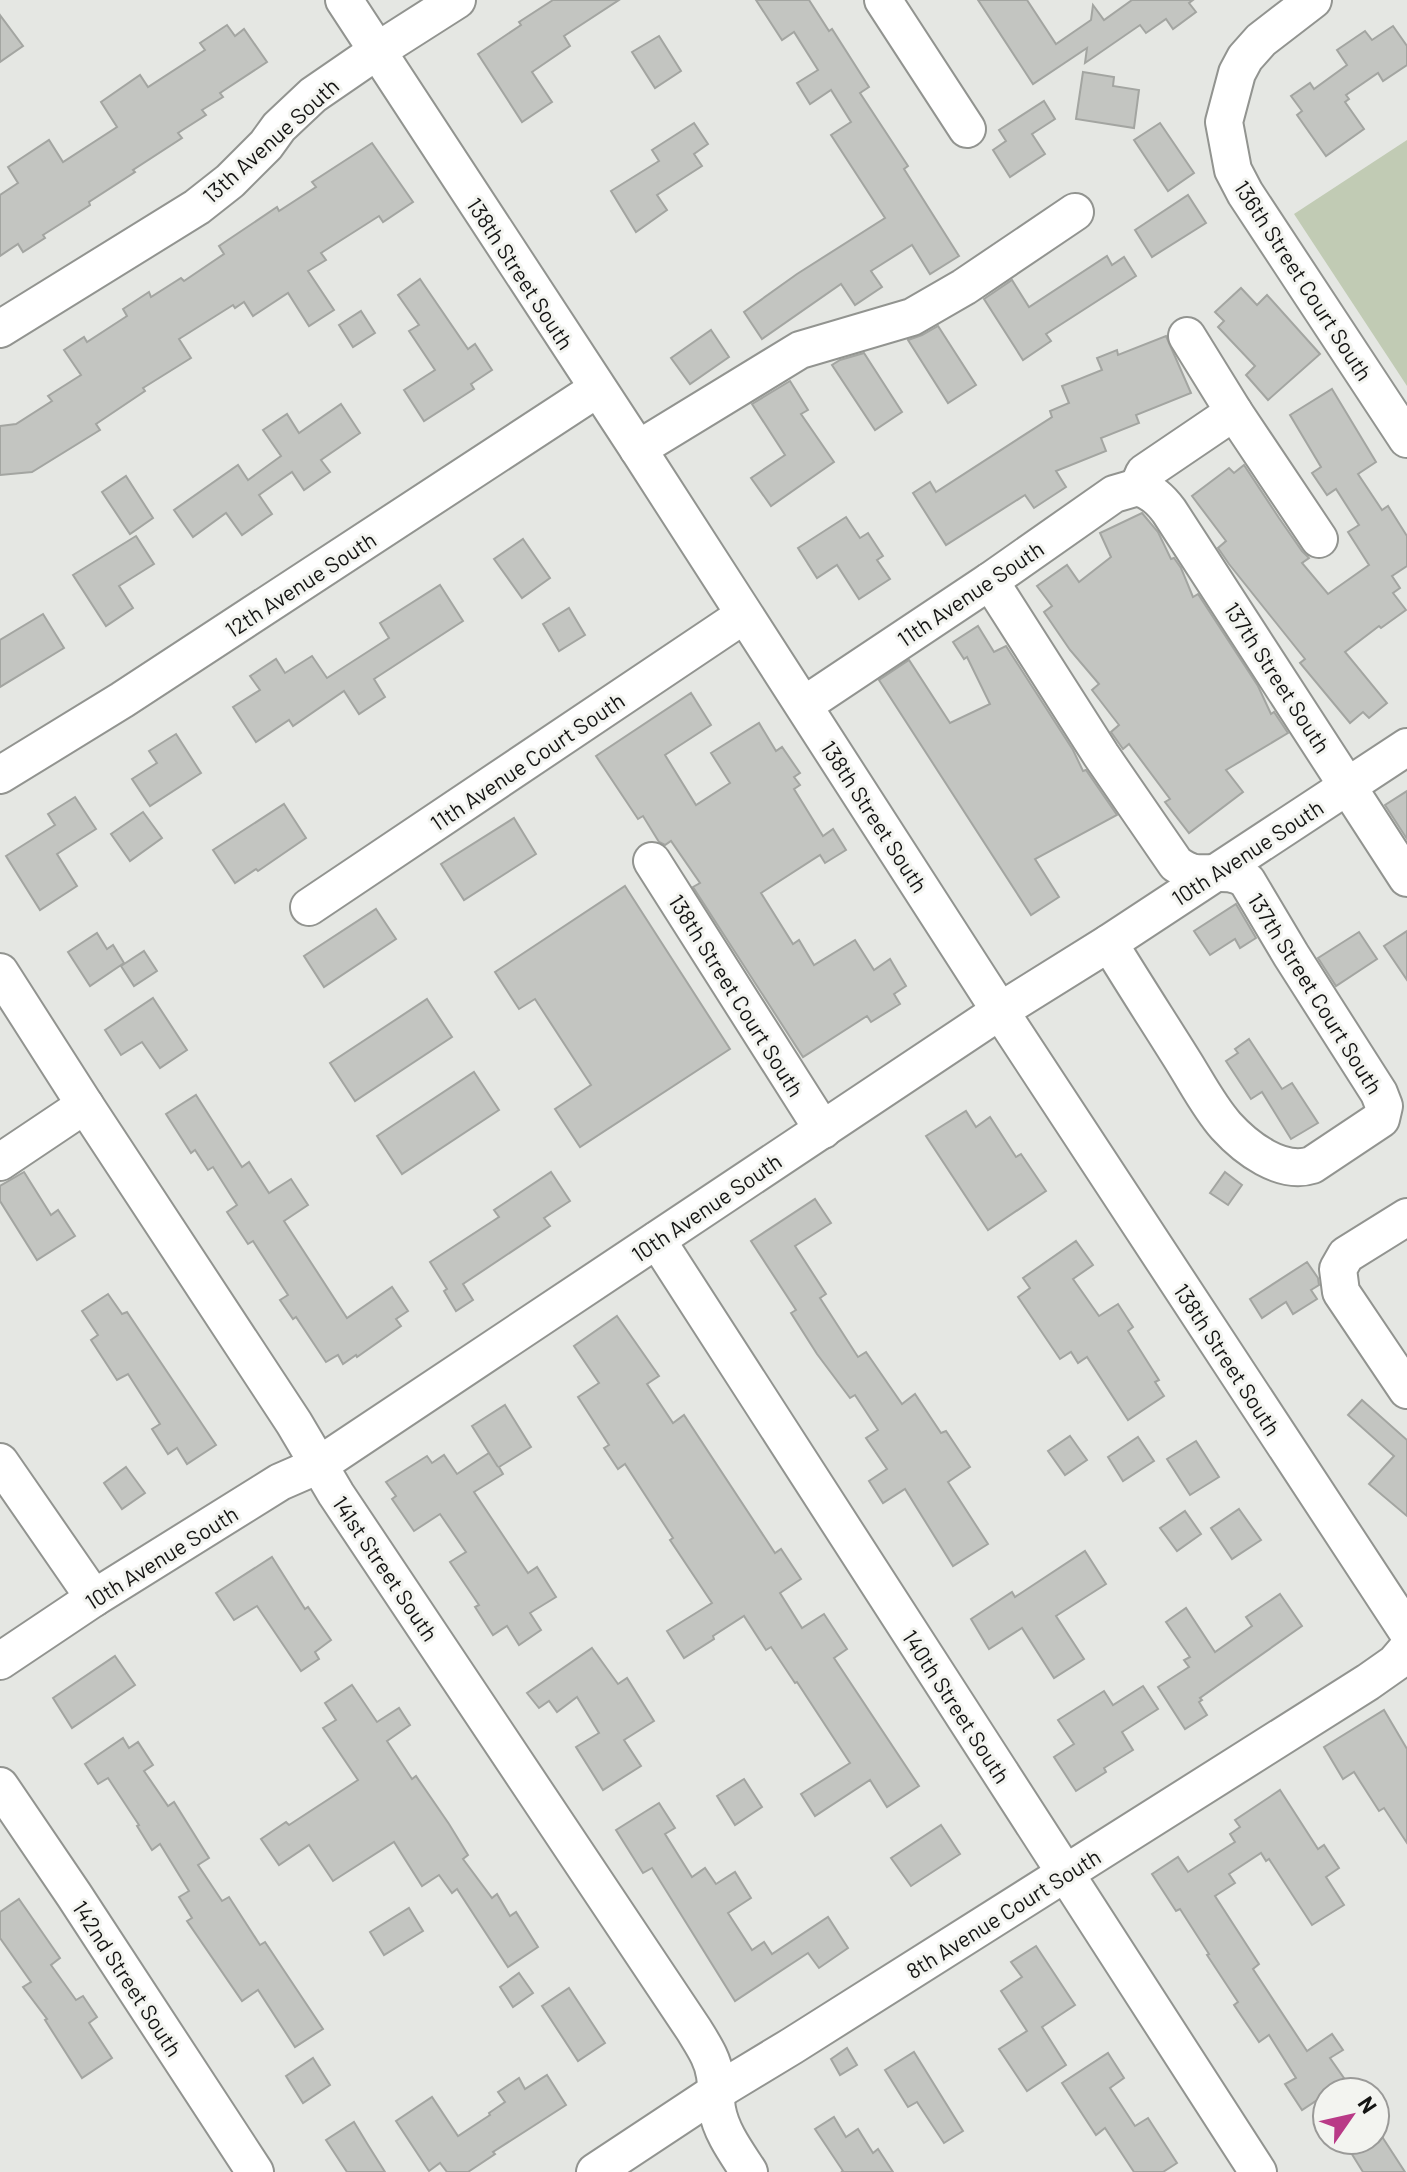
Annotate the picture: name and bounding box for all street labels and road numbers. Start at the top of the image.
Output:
street label: 13th Avenue South [197,72,343,208]
street label: 136th Street Court South [1230,175,1378,385]
street label: 138th Street South [462,192,580,354]
street label: 12th Avenue South [220,526,380,642]
street label: 11th Avenue South [892,535,1048,651]
street label: 137th Street South [1220,597,1336,757]
street label: 11th Avenue Court South [425,686,629,836]
street label: 138th Street South [816,735,934,897]
street label: 10th Avenue South [1166,793,1328,911]
street label: 137th Street Court South [1243,888,1389,1098]
street label: 138th Street Court South [664,889,810,1101]
street label: 10th Avenue South [626,1147,786,1267]
street label: 138th Street South [1169,1278,1287,1440]
street label: 141st Street South [328,1490,444,1646]
street label: 10th Avenue South [80,1500,242,1614]
street label: 140th Street South [898,1624,1016,1788]
street label: 8th Avenue Court South [901,1843,1105,1983]
street label: 142nd Street South [68,1895,188,2061]

